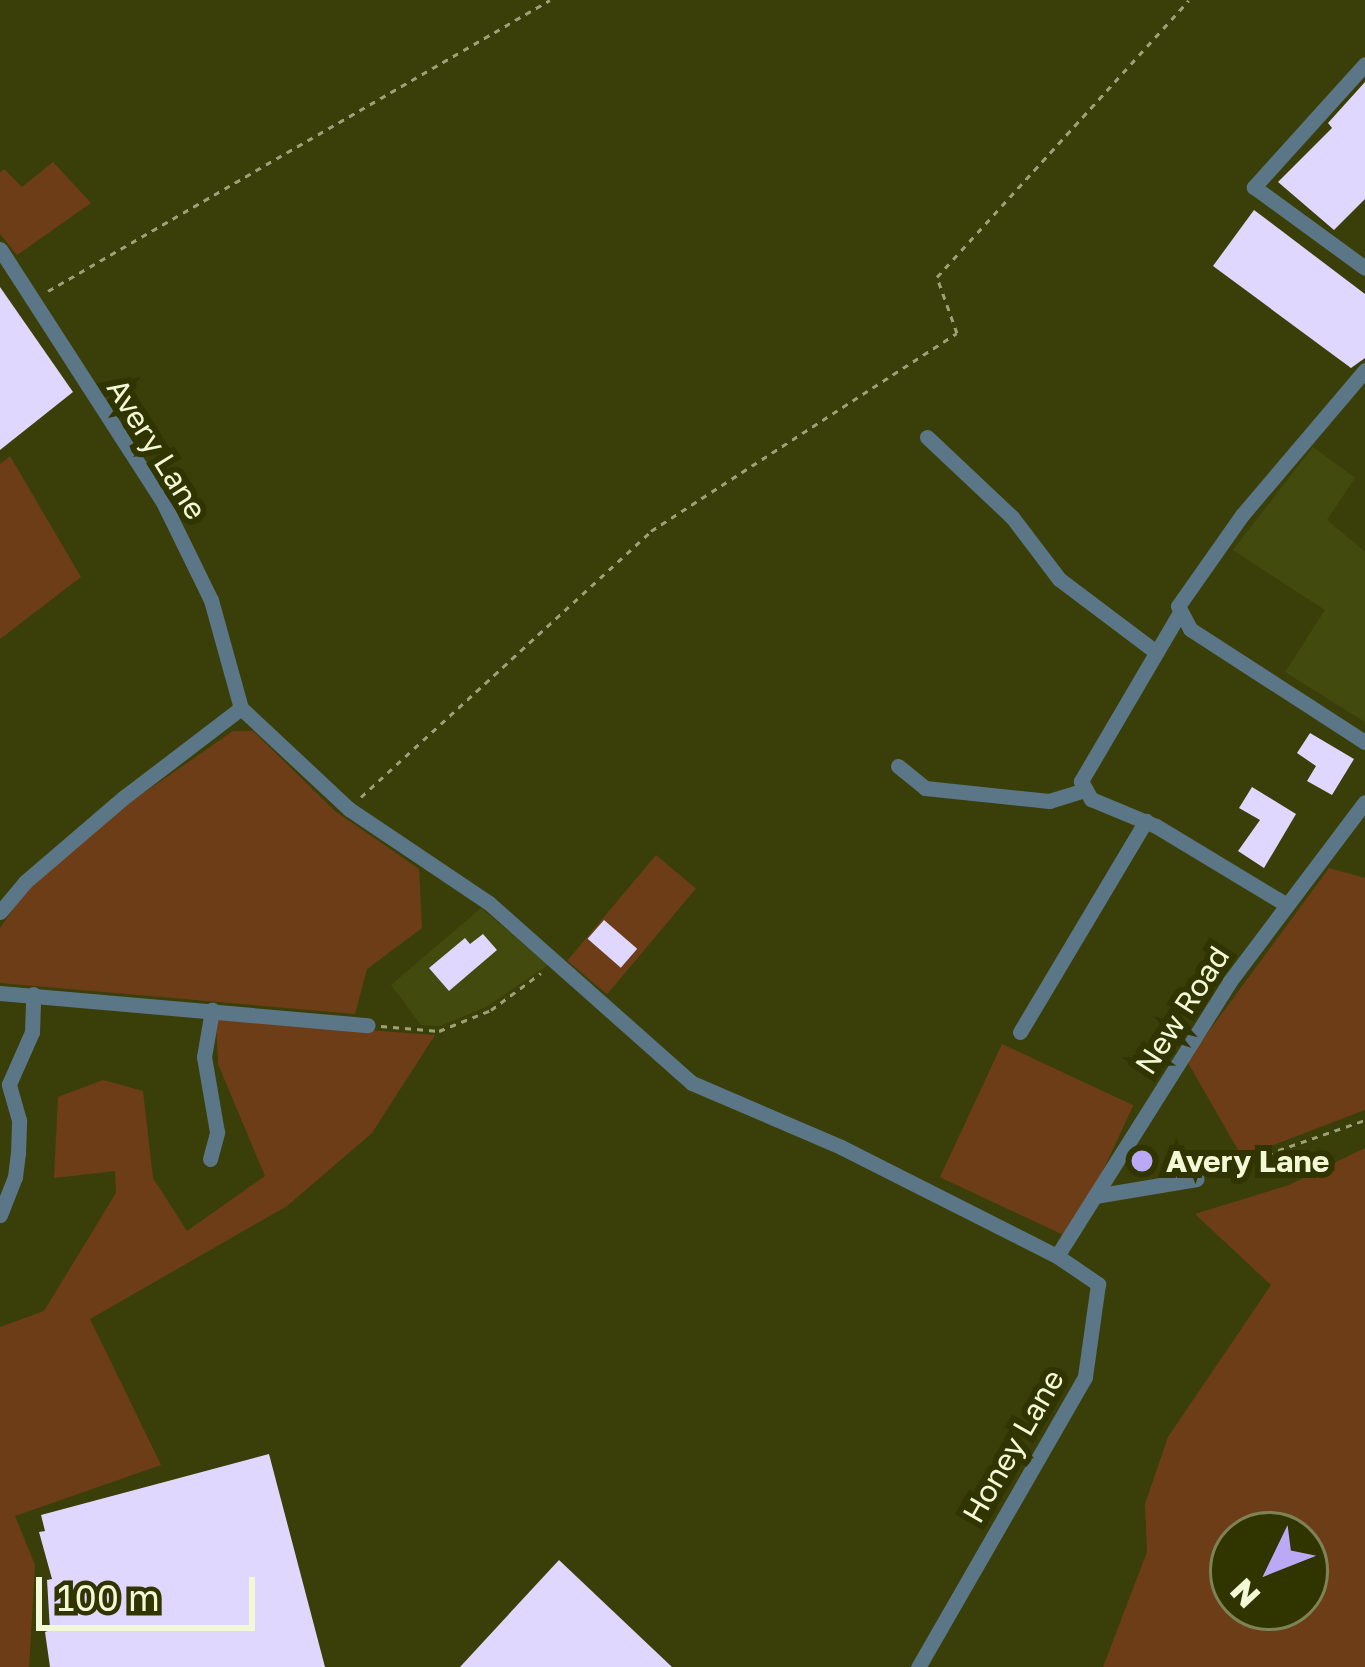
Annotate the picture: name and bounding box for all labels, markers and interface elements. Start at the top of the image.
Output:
street label: Avery Lane [100,372,214,526]
street label: New Road [1127,939,1237,1081]
place label: Avery Lane [1166,1143,1329,1179]
marker: Avery Lane [1129,1148,1155,1174]
street label: Honey Lane [955,1363,1071,1529]
north arrow [1209,1511,1329,1631]
scale bar [42,1553,261,1627]
text: N [1222,1571,1267,1616]
text: 100 m [57,1576,160,1619]

